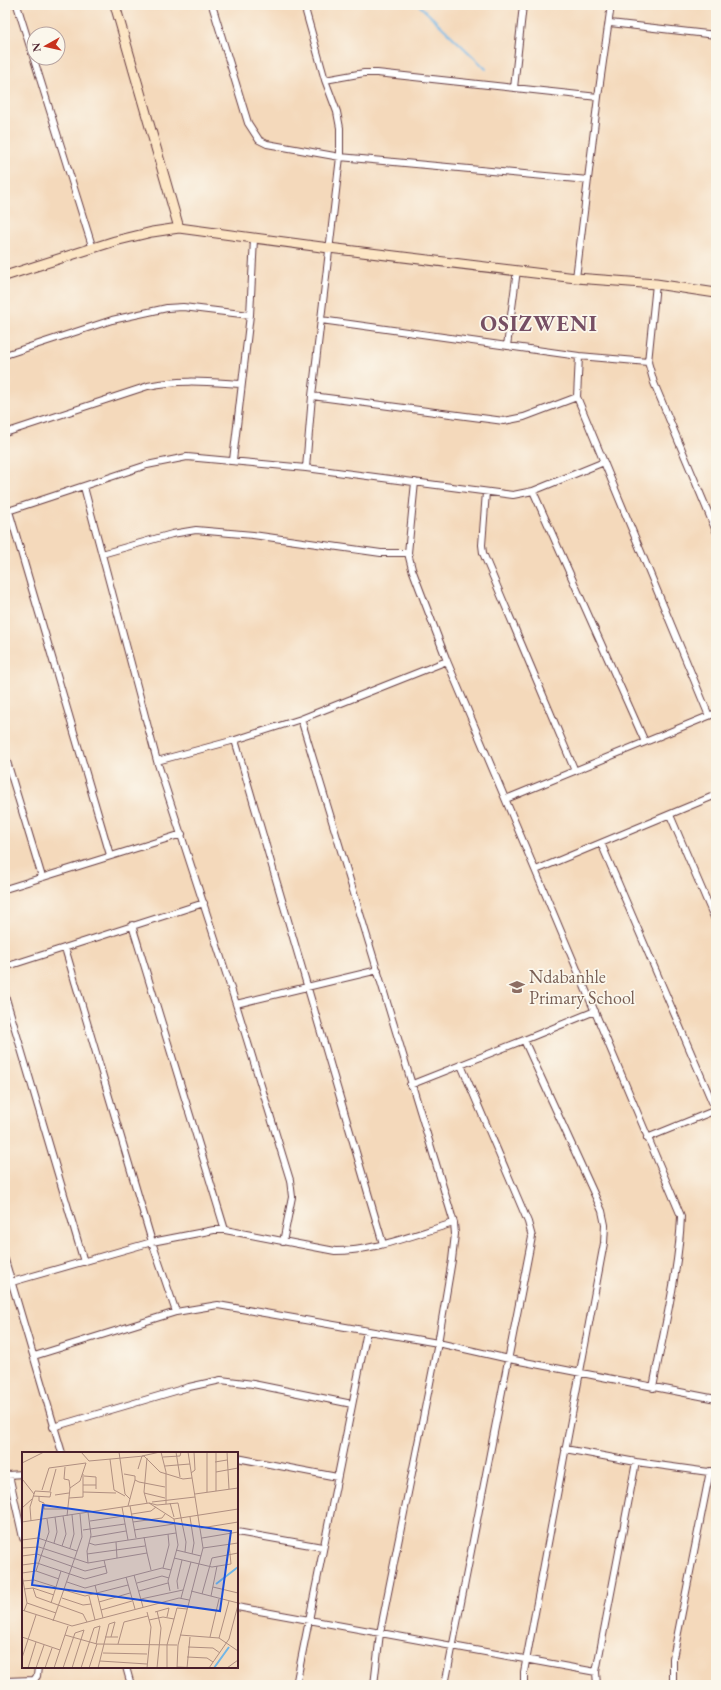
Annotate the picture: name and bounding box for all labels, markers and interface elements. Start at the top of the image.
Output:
north arrow [26,26,66,66]
text: N [29,42,44,53]
district label: OSIZWENI [480,309,598,338]
place label: Ndabanhle Primary School [529,965,635,1009]
school or university icon: Ndabanhle Primary School [508,978,526,996]
inset map [22,1452,238,1668]

